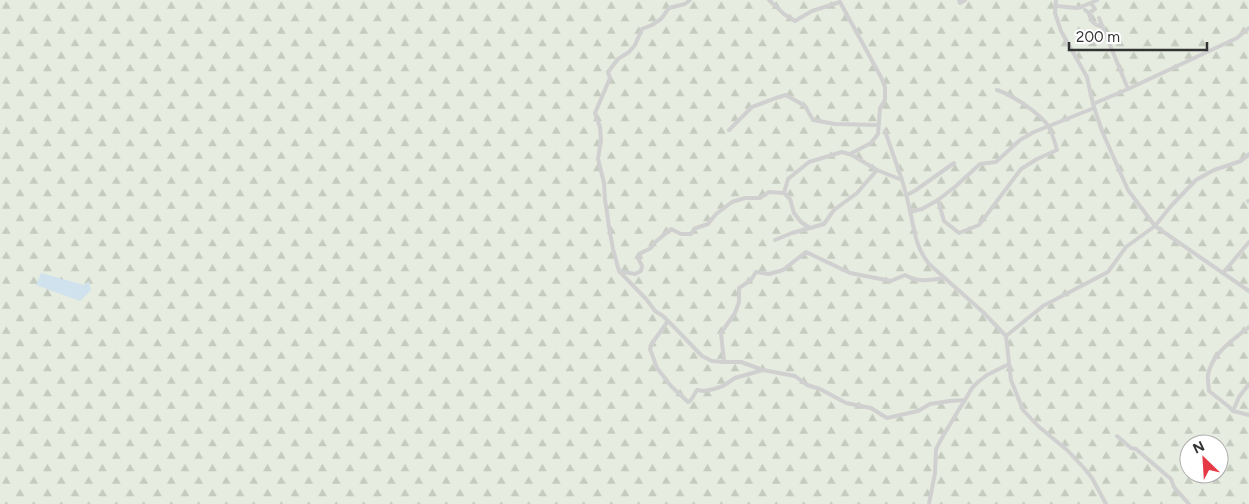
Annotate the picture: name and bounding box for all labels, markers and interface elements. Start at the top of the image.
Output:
scale bar [1069,20,1206,52]
text: 200 m [1076,28,1120,46]
north arrow [1179,434,1229,484]
text: N [1190,438,1207,458]

